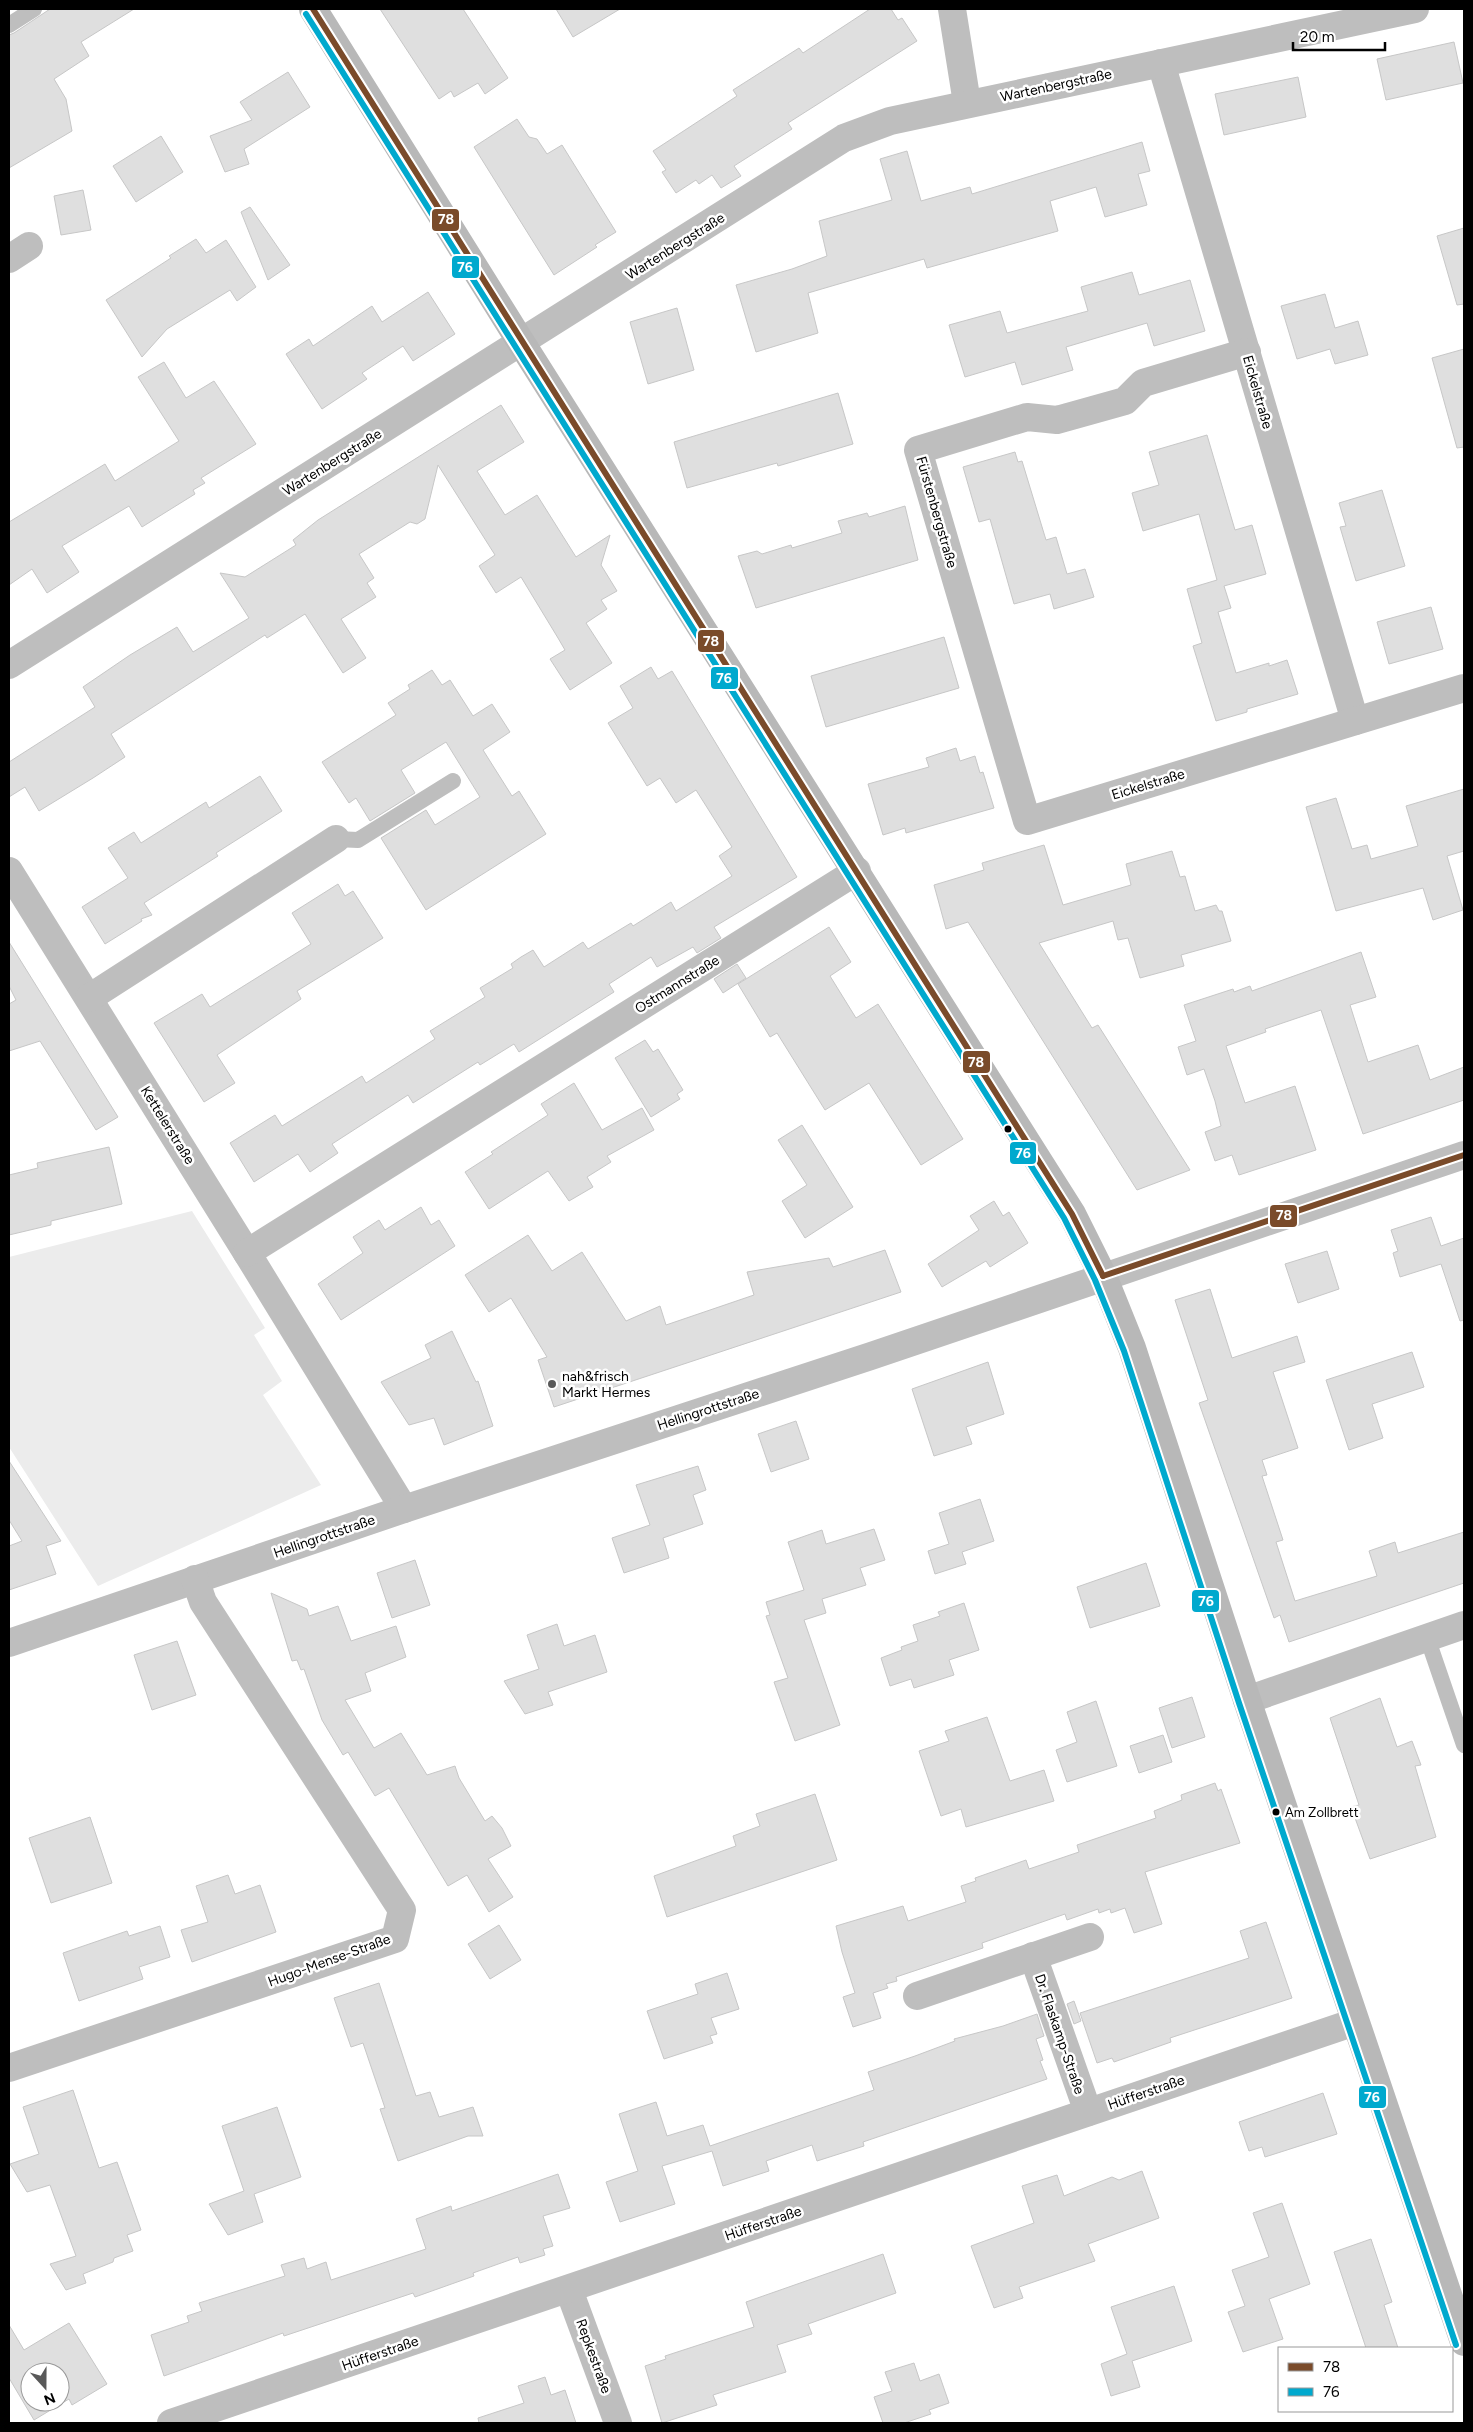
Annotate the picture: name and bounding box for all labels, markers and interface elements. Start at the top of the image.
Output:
scale bar [1293,20,1386,52]
text: 20 m [1300,28,1334,46]
street label: Wartenbergstraße [999,65,1114,106]
line badge: 78 [431,208,460,232]
street label: Wartenbergstraße [623,209,728,284]
text: 78 [438,211,454,228]
line badge: 76 [451,255,480,279]
text: 76 [457,259,473,276]
street label: Eickelstraße [1239,353,1276,431]
street label: Wartenbergstraße [280,425,385,500]
street label: Fürstenbergstraße [912,454,961,570]
line badge: 78 [697,629,725,653]
text: 78 [703,633,719,650]
line badge: 76 [710,666,739,690]
text: 76 [716,670,732,687]
street label: Eickelstraße [1109,765,1187,804]
street label: Ostmannstraße [632,951,723,1017]
line badge: 78 [962,1050,991,1074]
text: 78 [968,1054,984,1071]
street label: Kettelerstraße [137,1083,199,1168]
unlabelled marker [1003,1124,1013,1134]
line badge: 76 [1009,1141,1037,1165]
text: 76 [1015,1145,1031,1162]
line badge: 78 [1269,1204,1298,1228]
text: 78 [1276,1207,1292,1224]
place label: nah&frisch Markt Hermes [562,1368,650,1401]
marker: nah&frisch Markt Hermes [546,1378,558,1390]
street label: Hellingrottstraße [655,1385,762,1434]
street label: Hellingrottstraße [271,1511,377,1562]
line badge: 76 [1191,1589,1220,1613]
text: 76 [1198,1593,1214,1610]
place label: Am Zollbrett [1285,1805,1359,1820]
marker: Am Zollbrett [1271,1807,1281,1817]
street label: Hugo-Mense-Straße [266,1930,393,1991]
street label: Dr. Flaskamp-Straße [1031,1972,1088,2097]
street label: Hüfferstraße [1105,2071,1187,2114]
line badge: 76 [1358,2085,1387,2109]
text: 76 [1364,2089,1380,2106]
street label: Hüfferstraße [722,2202,804,2245]
street label: Repkestraße [572,2317,615,2396]
street label: Hüfferstraße [339,2332,421,2375]
legend [1278,2347,1453,2412]
text: 78 [1323,2358,1340,2376]
north arrow [20,2362,70,2412]
text: 76 [1323,2383,1340,2401]
text: N [41,2389,58,2409]

